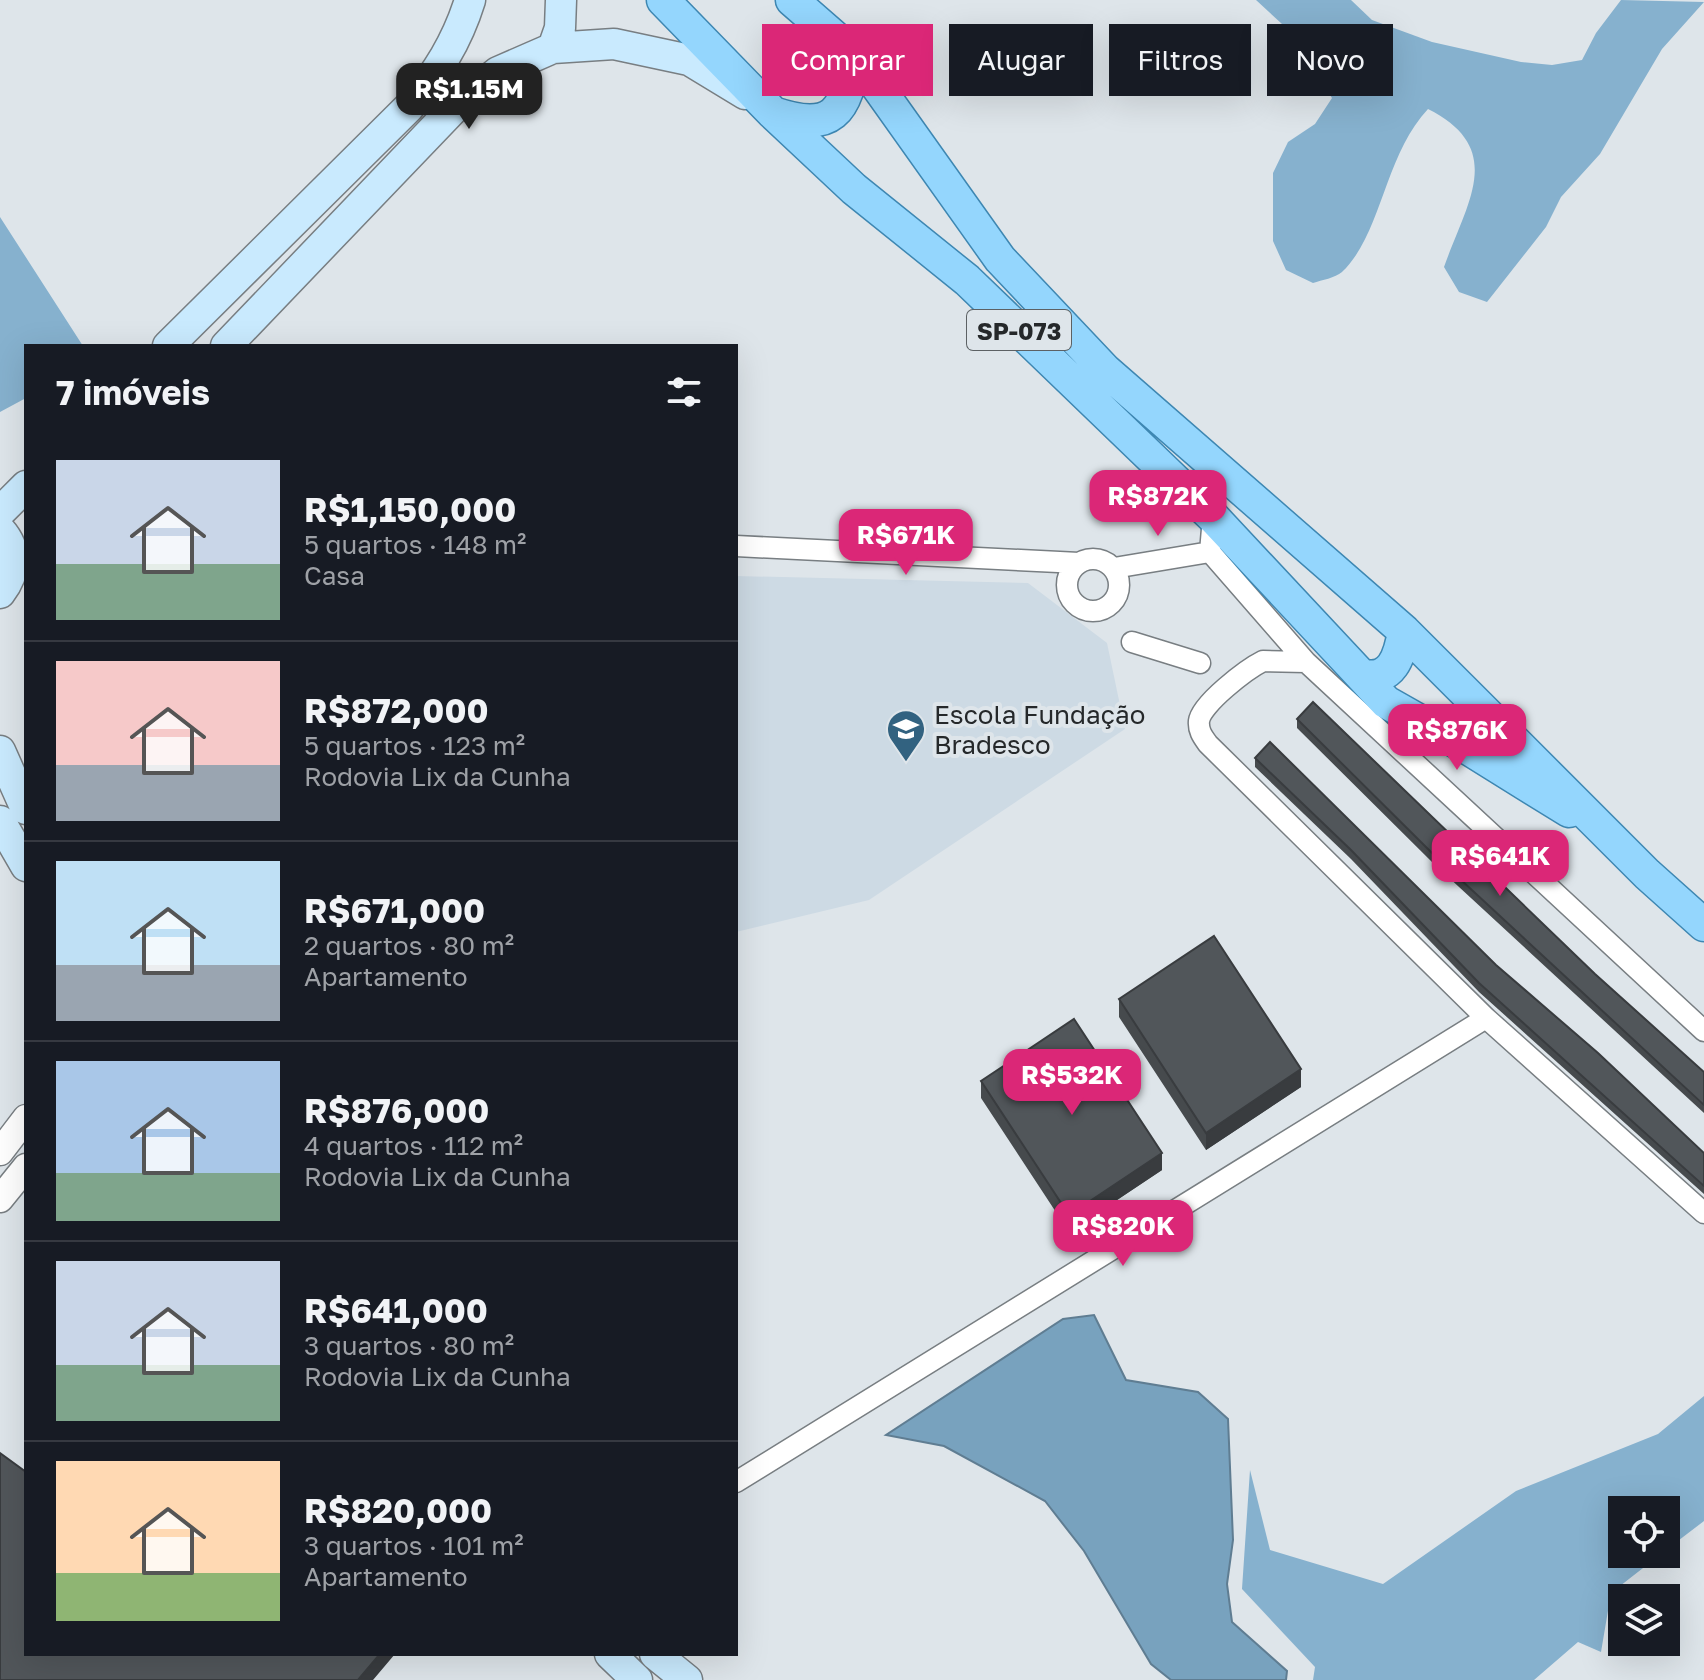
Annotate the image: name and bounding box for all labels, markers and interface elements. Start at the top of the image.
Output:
chip: Comprar [762,24,933,96]
chip: Alugar [949,24,1093,96]
chip: Filtros [1109,24,1251,96]
chip: Novo [1267,24,1393,96]
pin: R$1.15M [395,63,543,131]
text: R$1.15M [414,73,524,104]
road number: SP-073 [967,310,1071,350]
icon: filters [662,370,706,414]
text: 7 imóveis [56,372,210,412]
pin: R$872K [1093,470,1223,538]
text: R$872K [1107,480,1209,511]
text: R$1,150,000 [304,489,516,529]
icon: home [120,492,216,588]
pin: R$671K [841,509,971,577]
text: R$671K [857,519,955,550]
text: 5 quartos · 148 m² [304,529,526,560]
text: Casa [304,560,365,591]
text: R$872,000 [304,690,489,730]
icon: home [120,693,216,789]
place label: Escola Fundação Bradesco [934,699,1145,760]
pin: R$876K [1392,704,1522,772]
school or university icon: Escola Fundação Bradesco [885,708,927,763]
text: R$876K [1406,714,1508,745]
text: 5 quartos · 123 m² [304,730,525,761]
text: Rodovia Lix da Cunha [304,761,571,792]
pin: R$641K [1435,830,1565,898]
text: R$641K [1450,840,1550,871]
text: R$671,000 [304,890,485,930]
icon: home [120,893,216,989]
text: 2 quartos · 80 m² [304,930,514,961]
text: Apartamento [304,961,468,992]
pin: R$532K [1007,1049,1137,1117]
text: R$532K [1021,1059,1123,1090]
text: R$876,000 [304,1090,489,1130]
icon: home [120,1093,216,1189]
text: 4 quartos · 112 m² [304,1130,523,1161]
text: Rodovia Lix da Cunha [304,1161,571,1192]
pin: R$820K [1058,1200,1188,1268]
text: R$820K [1071,1210,1175,1241]
text: R$641,000 [304,1290,488,1330]
icon: home [120,1293,216,1389]
text: 3 quartos · 80 m² [304,1330,514,1361]
text: Rodovia Lix da Cunha [304,1361,571,1392]
text: R$820,000 [304,1490,492,1530]
icon: home [120,1493,216,1589]
map controls [1608,1496,1680,1656]
button: locate [1608,1496,1680,1568]
text: 3 quartos · 101 m² [304,1530,524,1561]
text: Apartamento [304,1561,468,1592]
button: layers [1608,1584,1680,1656]

